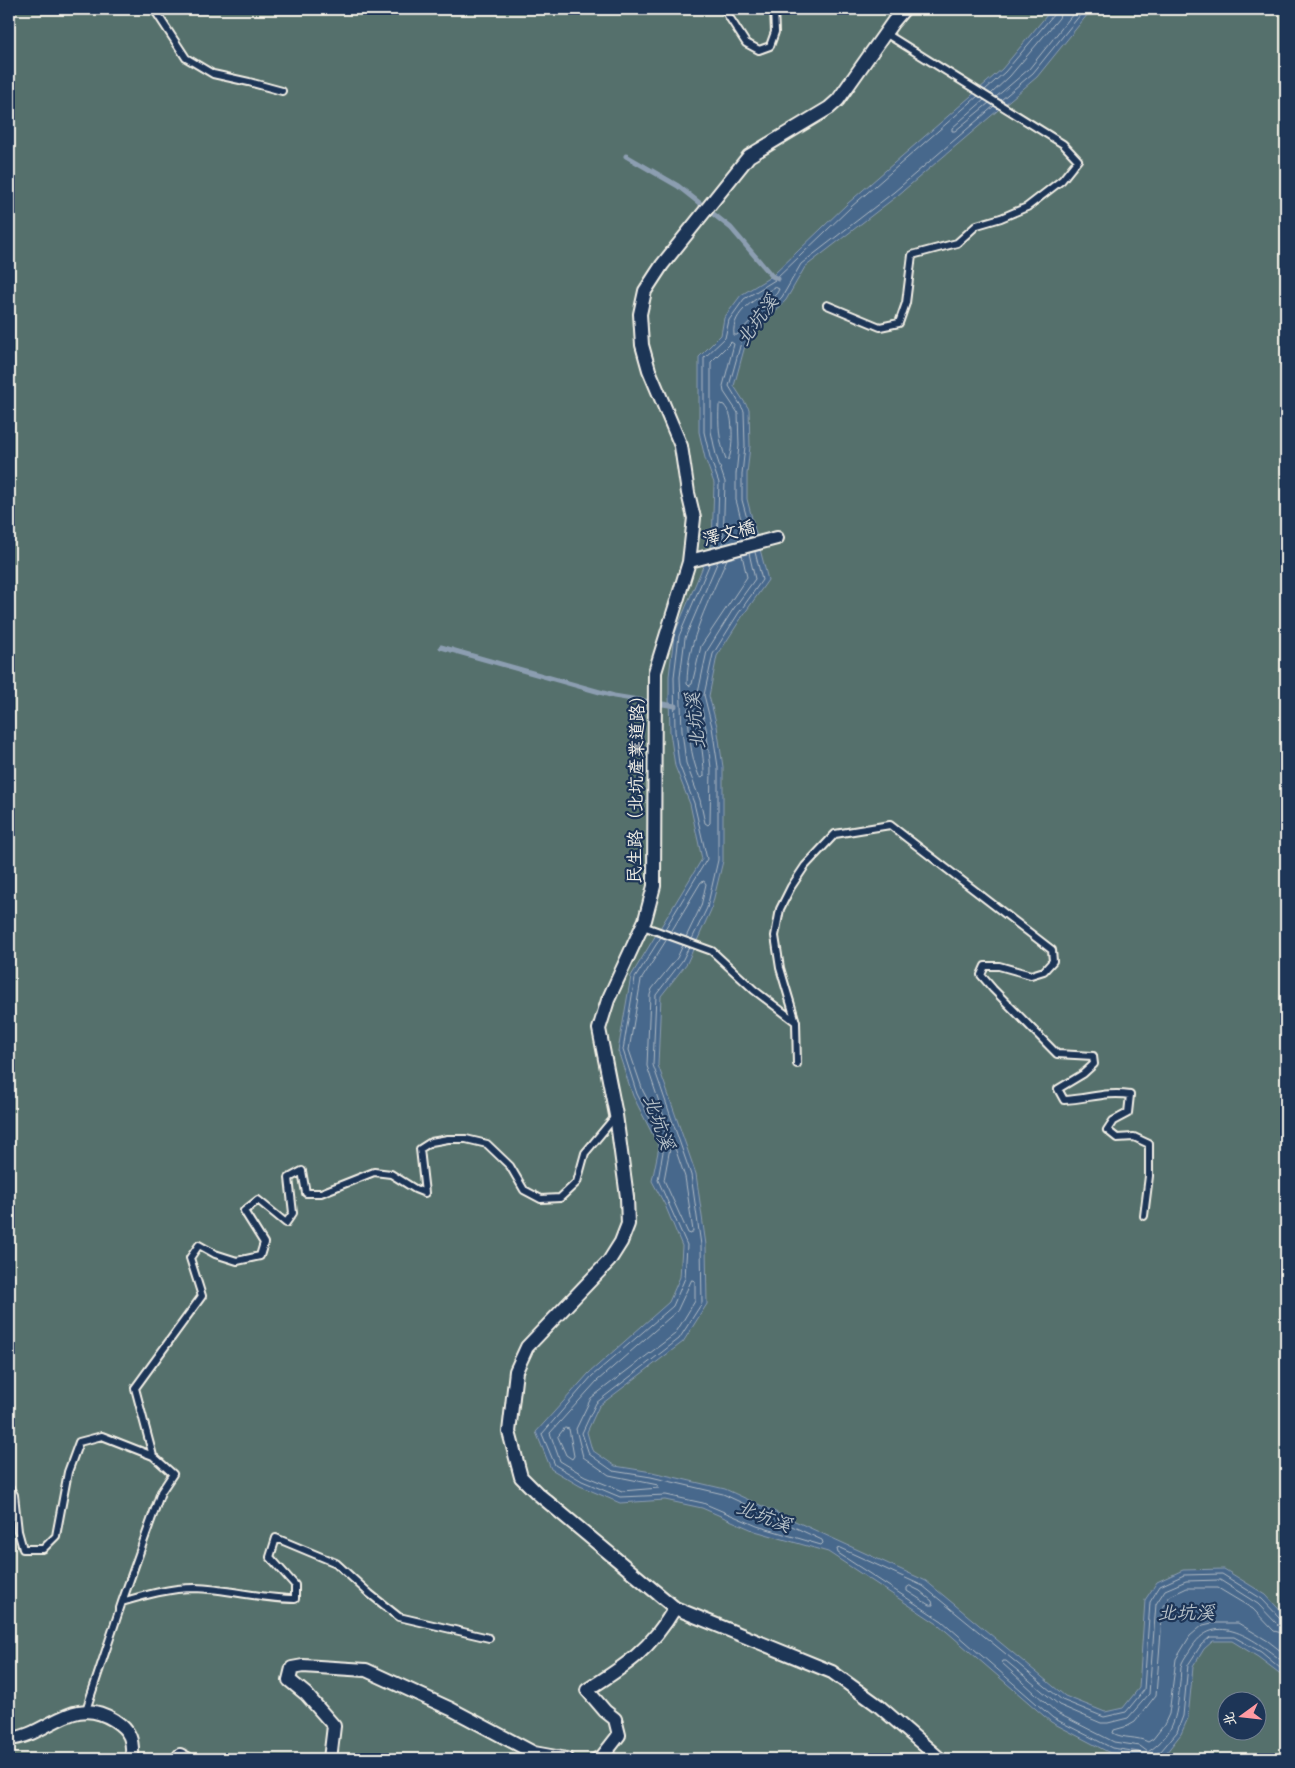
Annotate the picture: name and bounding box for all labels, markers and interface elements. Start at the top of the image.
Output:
water label: 北坑溪 [731,289,784,350]
street label: 澤文橋 [700,515,758,551]
street label: 民生路（北坑產業道路） [623,686,649,884]
water label: 北坑溪 [680,690,709,751]
water label: 北坑溪 [638,1091,680,1154]
water label: 北坑溪 [733,1495,796,1537]
water label: 北坑溪 [1157,1601,1215,1624]
north arrow [1218,1690,1268,1740]
text: 北 [1220,1710,1240,1728]

